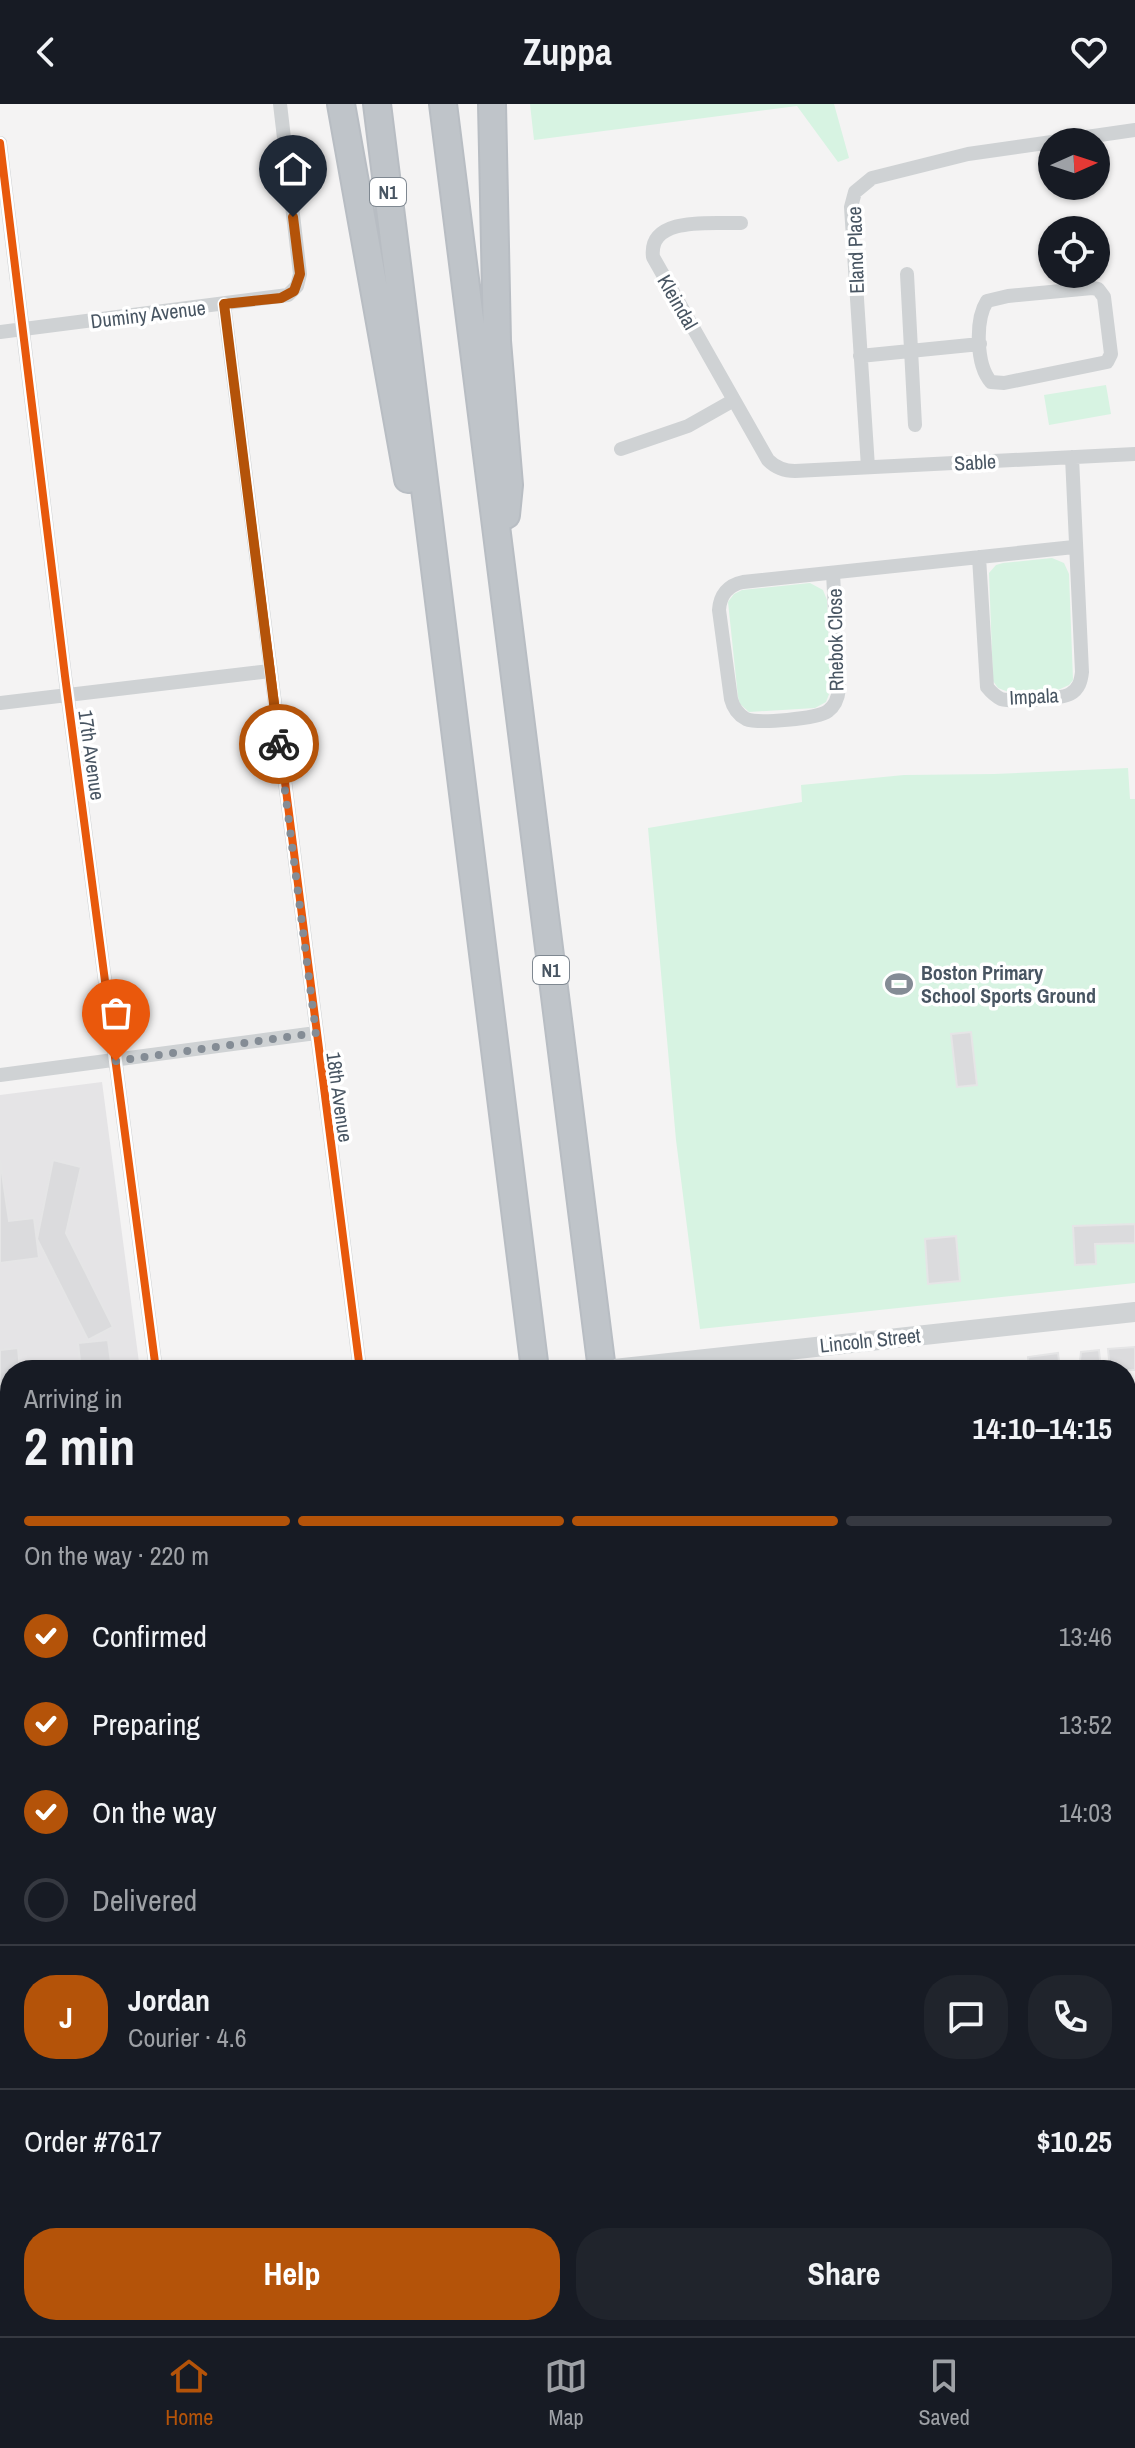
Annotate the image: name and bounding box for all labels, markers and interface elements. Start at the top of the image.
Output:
text: Zuppa [523,28,612,76]
icon: back [24,30,68,74]
icon: heart [1067,30,1111,74]
north arrow [1038,128,1110,200]
map controls [1038,128,1110,288]
pin [259,135,327,217]
icon: home [271,147,315,191]
road number: N1 [370,178,406,206]
street label: Eland Place [840,206,870,294]
button: locate [1038,216,1110,288]
street label: Kleindal [651,270,705,334]
street label: Duminy Avenue [89,294,207,334]
street label: Sable [953,447,997,477]
street label: Rhebok Close [821,588,849,692]
street label: Impala [1009,681,1059,711]
courier [239,704,319,784]
street label: 17th Avenue [72,708,112,802]
icon: bike [257,722,301,766]
road number: N1 [533,956,569,984]
place label: Boston Primary School Sports Ground [921,959,1096,1009]
sports icon: Boston Primary School Sports Ground [884,969,914,999]
pin [82,979,150,1061]
icon: bag [94,991,138,1035]
street label: 18th Avenue [320,1050,360,1144]
street label: Lincoln Street [818,1321,922,1359]
text: Arriving in [24,1381,122,1416]
text: 14:10–14:15 [973,1408,1112,1448]
text: 2 min [24,1411,135,1481]
text: On the way · 220 m [24,1538,209,1573]
icon: check [24,1614,68,1658]
text: Confirmed [92,1616,207,1656]
text: 13:46 [1059,1619,1112,1654]
icon: check [24,1702,68,1746]
text: Preparing [92,1704,200,1744]
text: 13:52 [1059,1707,1112,1742]
icon: check [24,1790,68,1834]
text: On the way [92,1792,216,1832]
text: 14:03 [1059,1795,1112,1830]
text: Delivered [92,1880,197,1920]
button: chat [924,1975,1008,2059]
button: phone [1028,1975,1112,2059]
text: Jordan [128,1980,210,2020]
text: J [59,1997,73,2037]
text: Courier · 4.6 [128,2020,247,2055]
text: Order #7617 [24,2121,162,2161]
text: $10.25 [1037,2121,1112,2161]
button: Help [24,2228,560,2320]
button: Share [576,2228,1112,2320]
tab: Home [165,2354,213,2432]
tab: Map [544,2354,588,2432]
tab: Saved [919,2354,970,2432]

